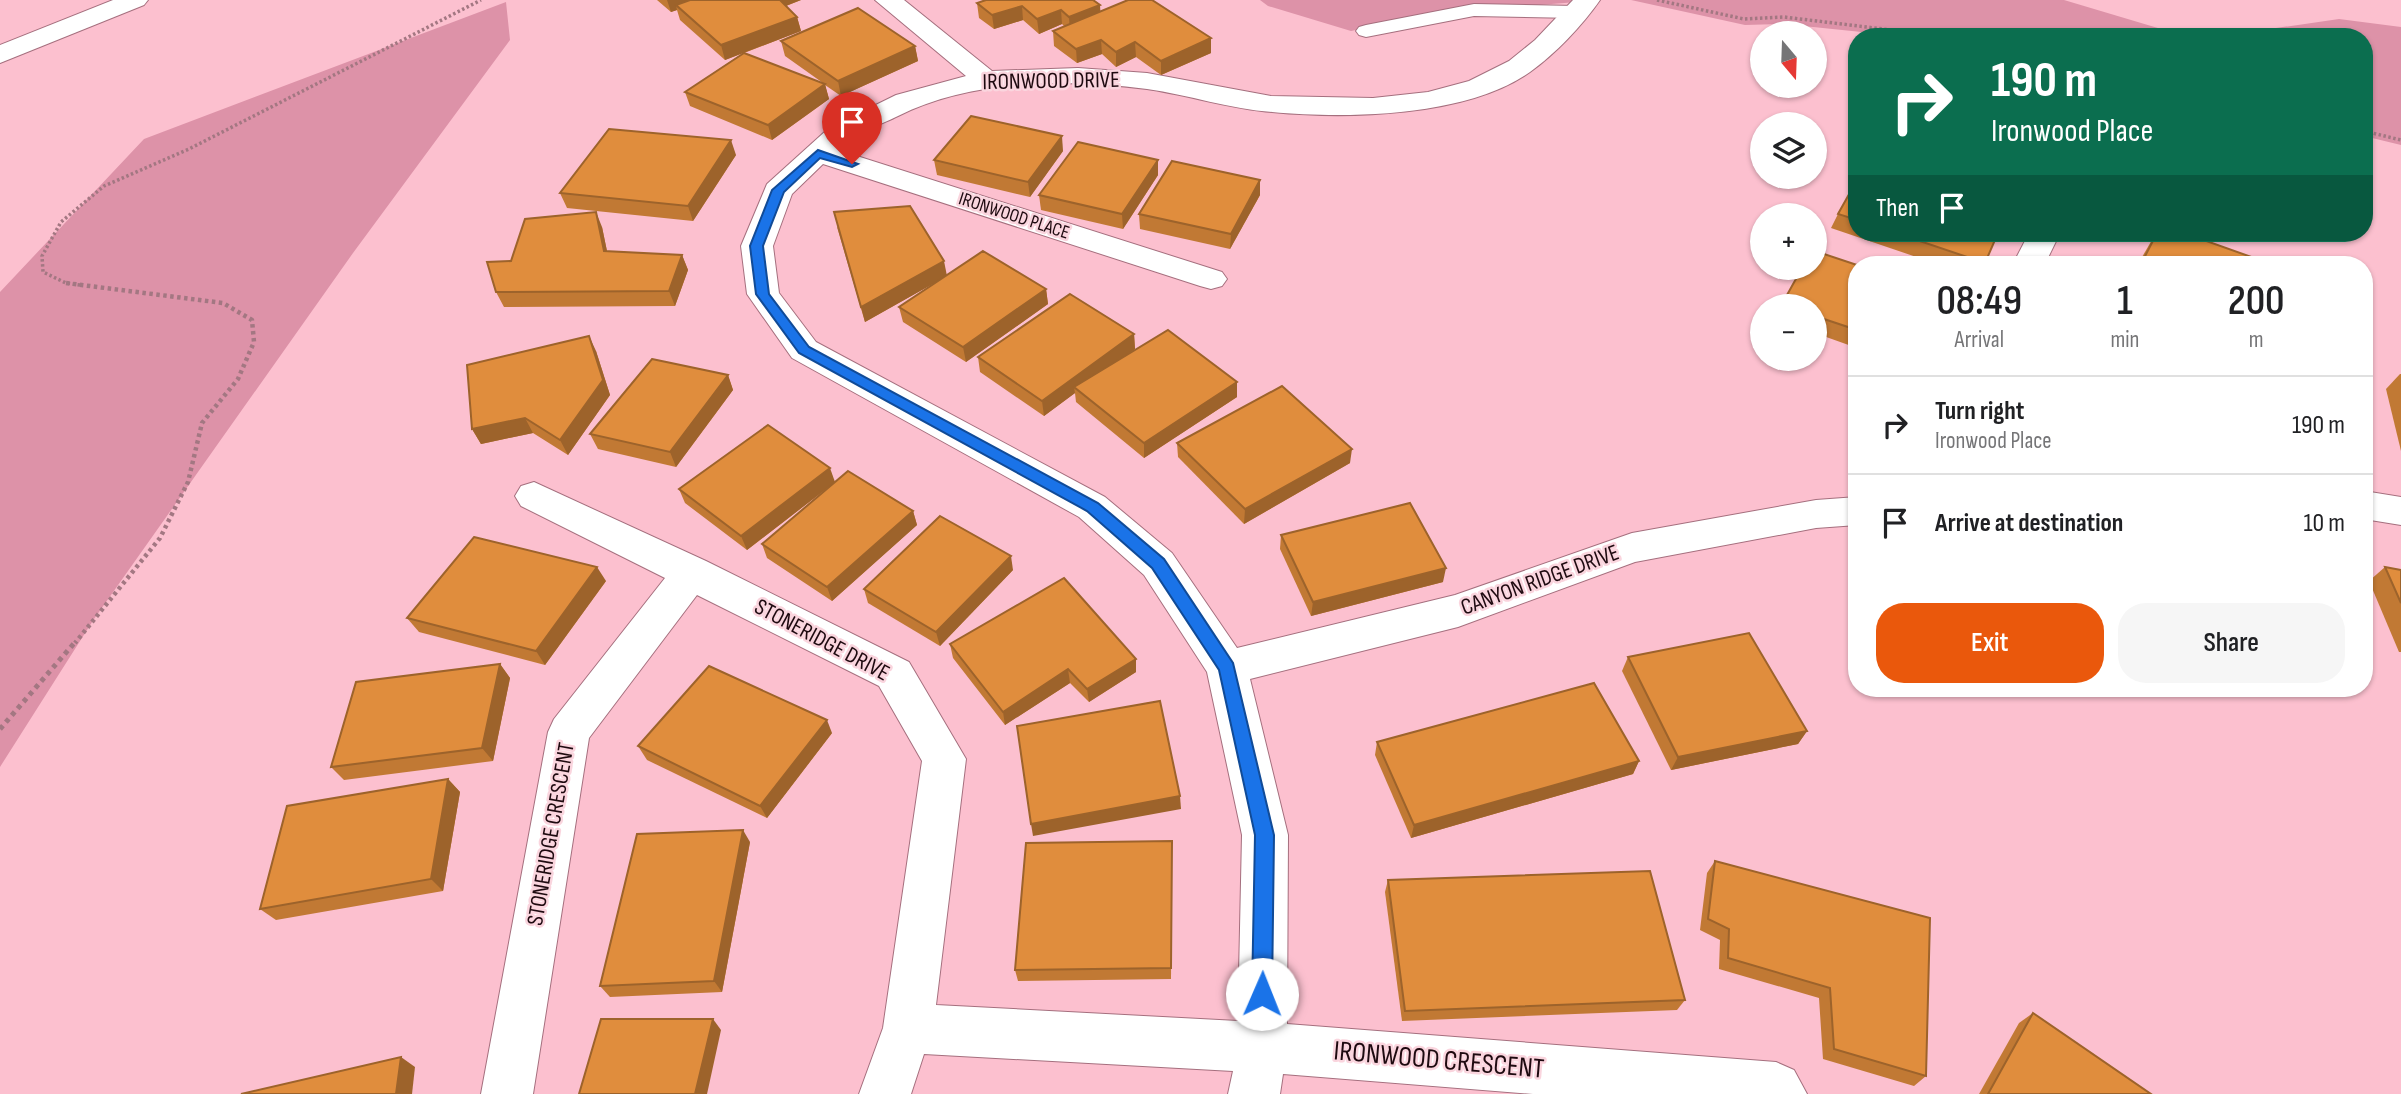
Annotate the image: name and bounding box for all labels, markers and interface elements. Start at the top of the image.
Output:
north arrow [1750,21,1827,98]
map controls [1750,21,1827,371]
text: 190 m [1991,52,2097,111]
icon: right [1876,56,1967,147]
street label: IRONWOOD DRIVE [982,66,1120,96]
pin [822,92,882,164]
icon: arrive [833,103,871,141]
button: layers [1750,112,1827,189]
text: Ironwood Place [1991,112,2153,151]
street label: IRONWOOD PLACE [956,187,1072,245]
icon: arrive [1933,189,1971,227]
text: Then [1876,193,1919,224]
button: + [1750,203,1827,280]
text: 08:49 [1936,276,2022,327]
text: 1 [2117,276,2133,327]
text: 200 [2228,276,2285,327]
button: − [1750,294,1827,371]
text: Arrival [1954,326,2004,354]
text: min [2110,326,2139,354]
text: m [2249,326,2264,354]
text: Turn right [1935,396,2024,427]
icon: right [1876,406,1914,444]
text: 190 m [2292,410,2345,441]
text: Ironwood Place [1935,427,2052,455]
icon: arrive [1876,504,1914,542]
text: Arrive at destination [1935,508,2123,539]
text: 10 m [2303,508,2345,539]
street label: CANYON RIDGE DRIVE [1457,538,1623,622]
street label: STONERIDGE DRIVE [750,593,894,687]
button: Exit [1876,603,2104,683]
button: Share [2118,603,2345,683]
street label: STONERIDGE CRESCENT [521,740,581,928]
position arrow [1225,957,1299,1031]
street label: IRONWOOD CRESCENT [1332,1034,1546,1086]

